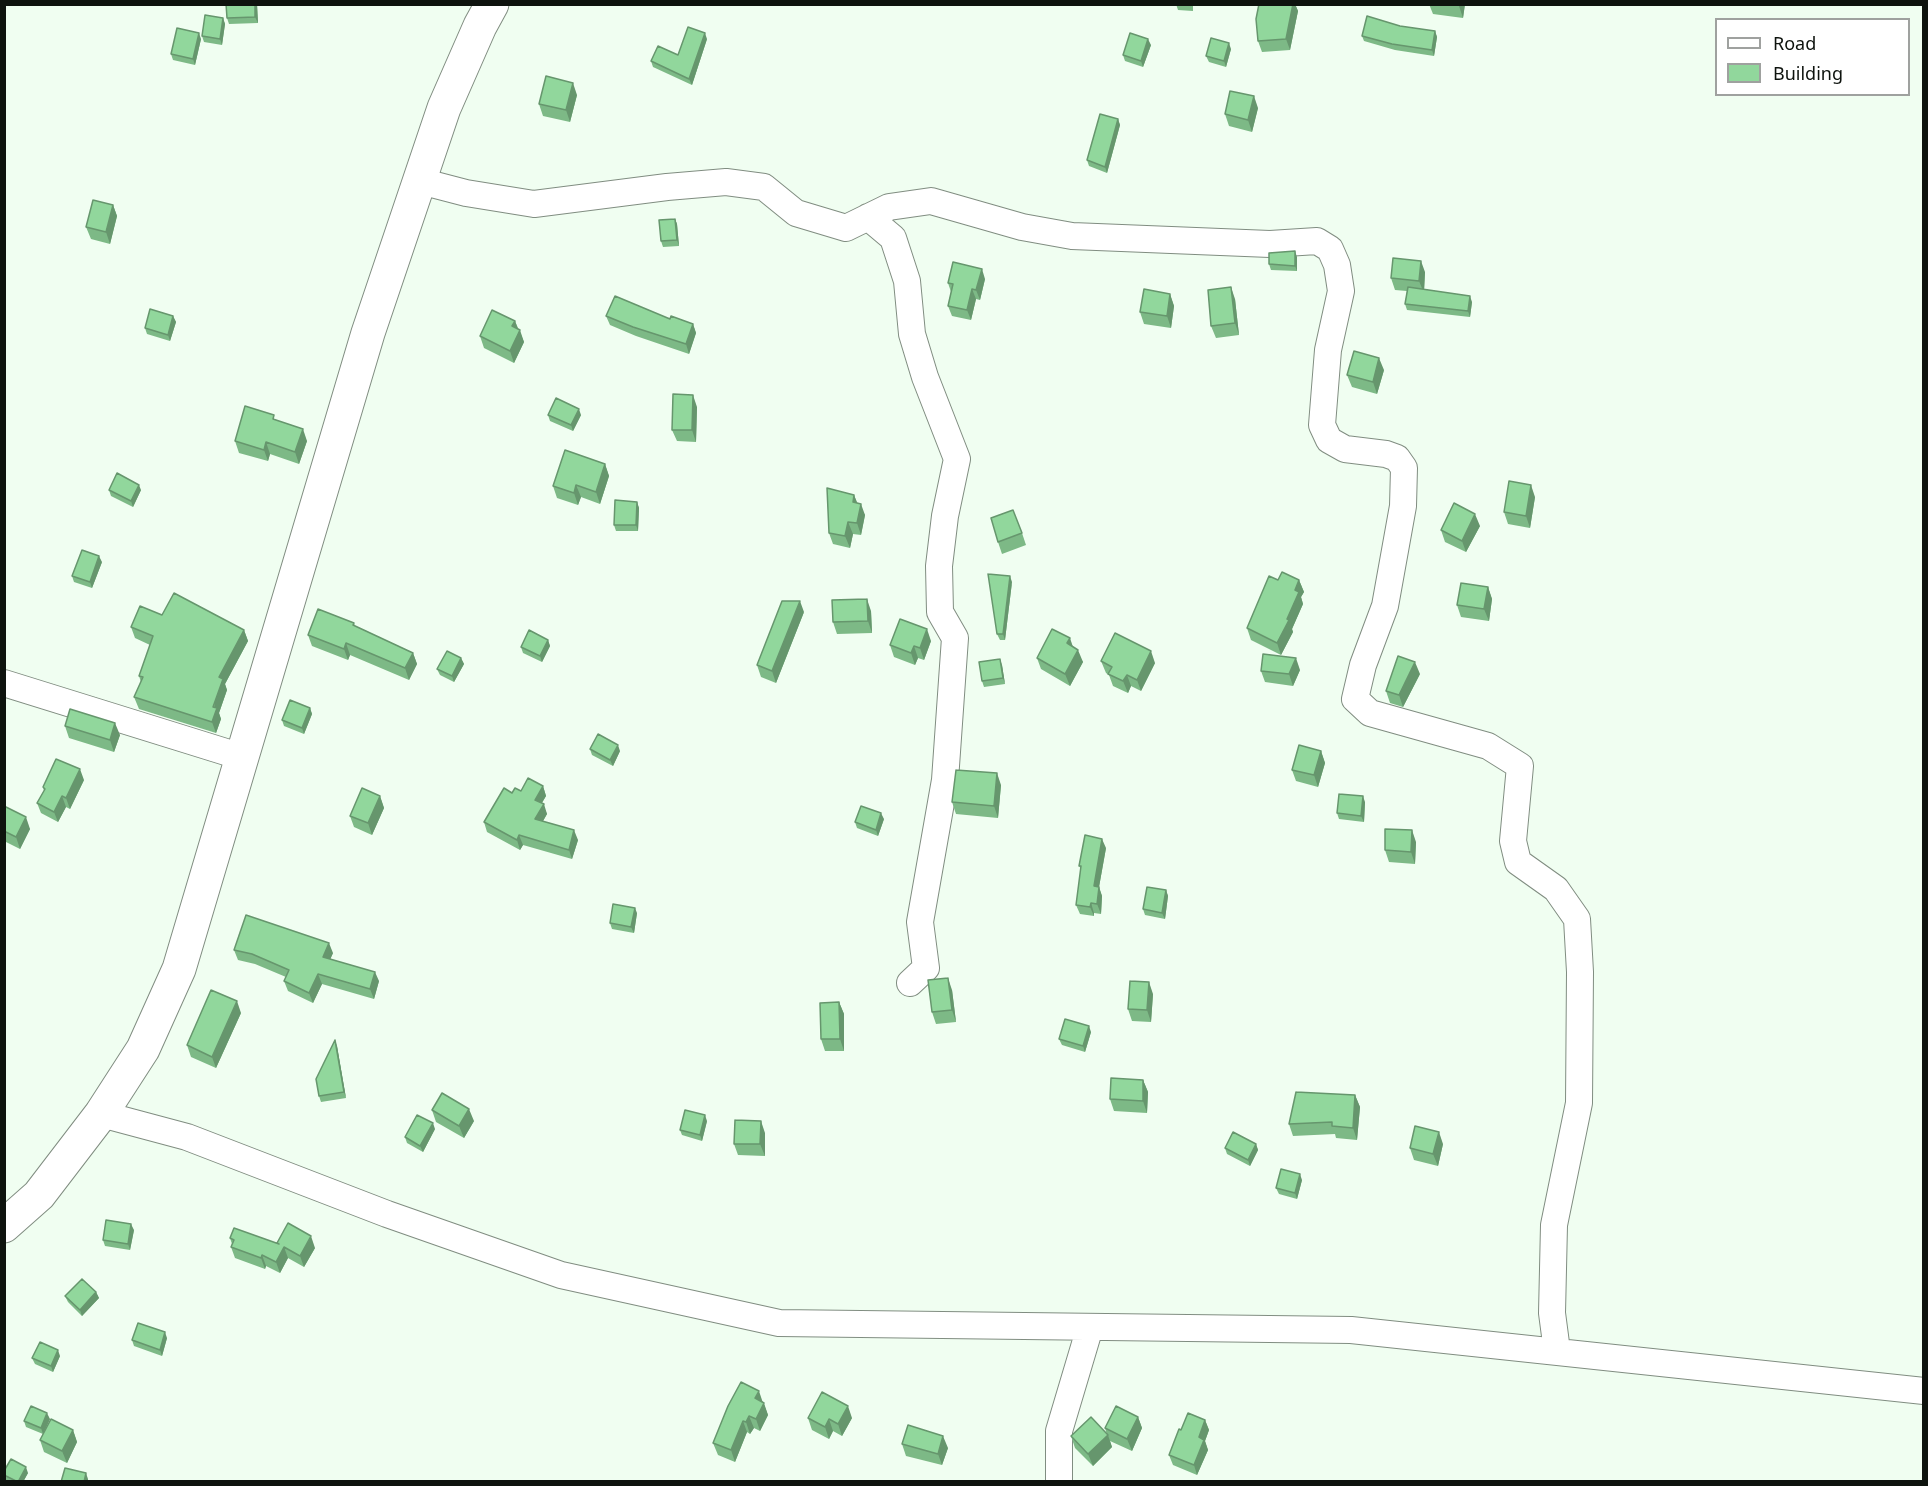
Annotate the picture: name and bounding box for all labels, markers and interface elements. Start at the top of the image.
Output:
legend [1715,18,1910,96]
text: Road [1773,31,1816,55]
text: Building [1773,61,1843,85]

